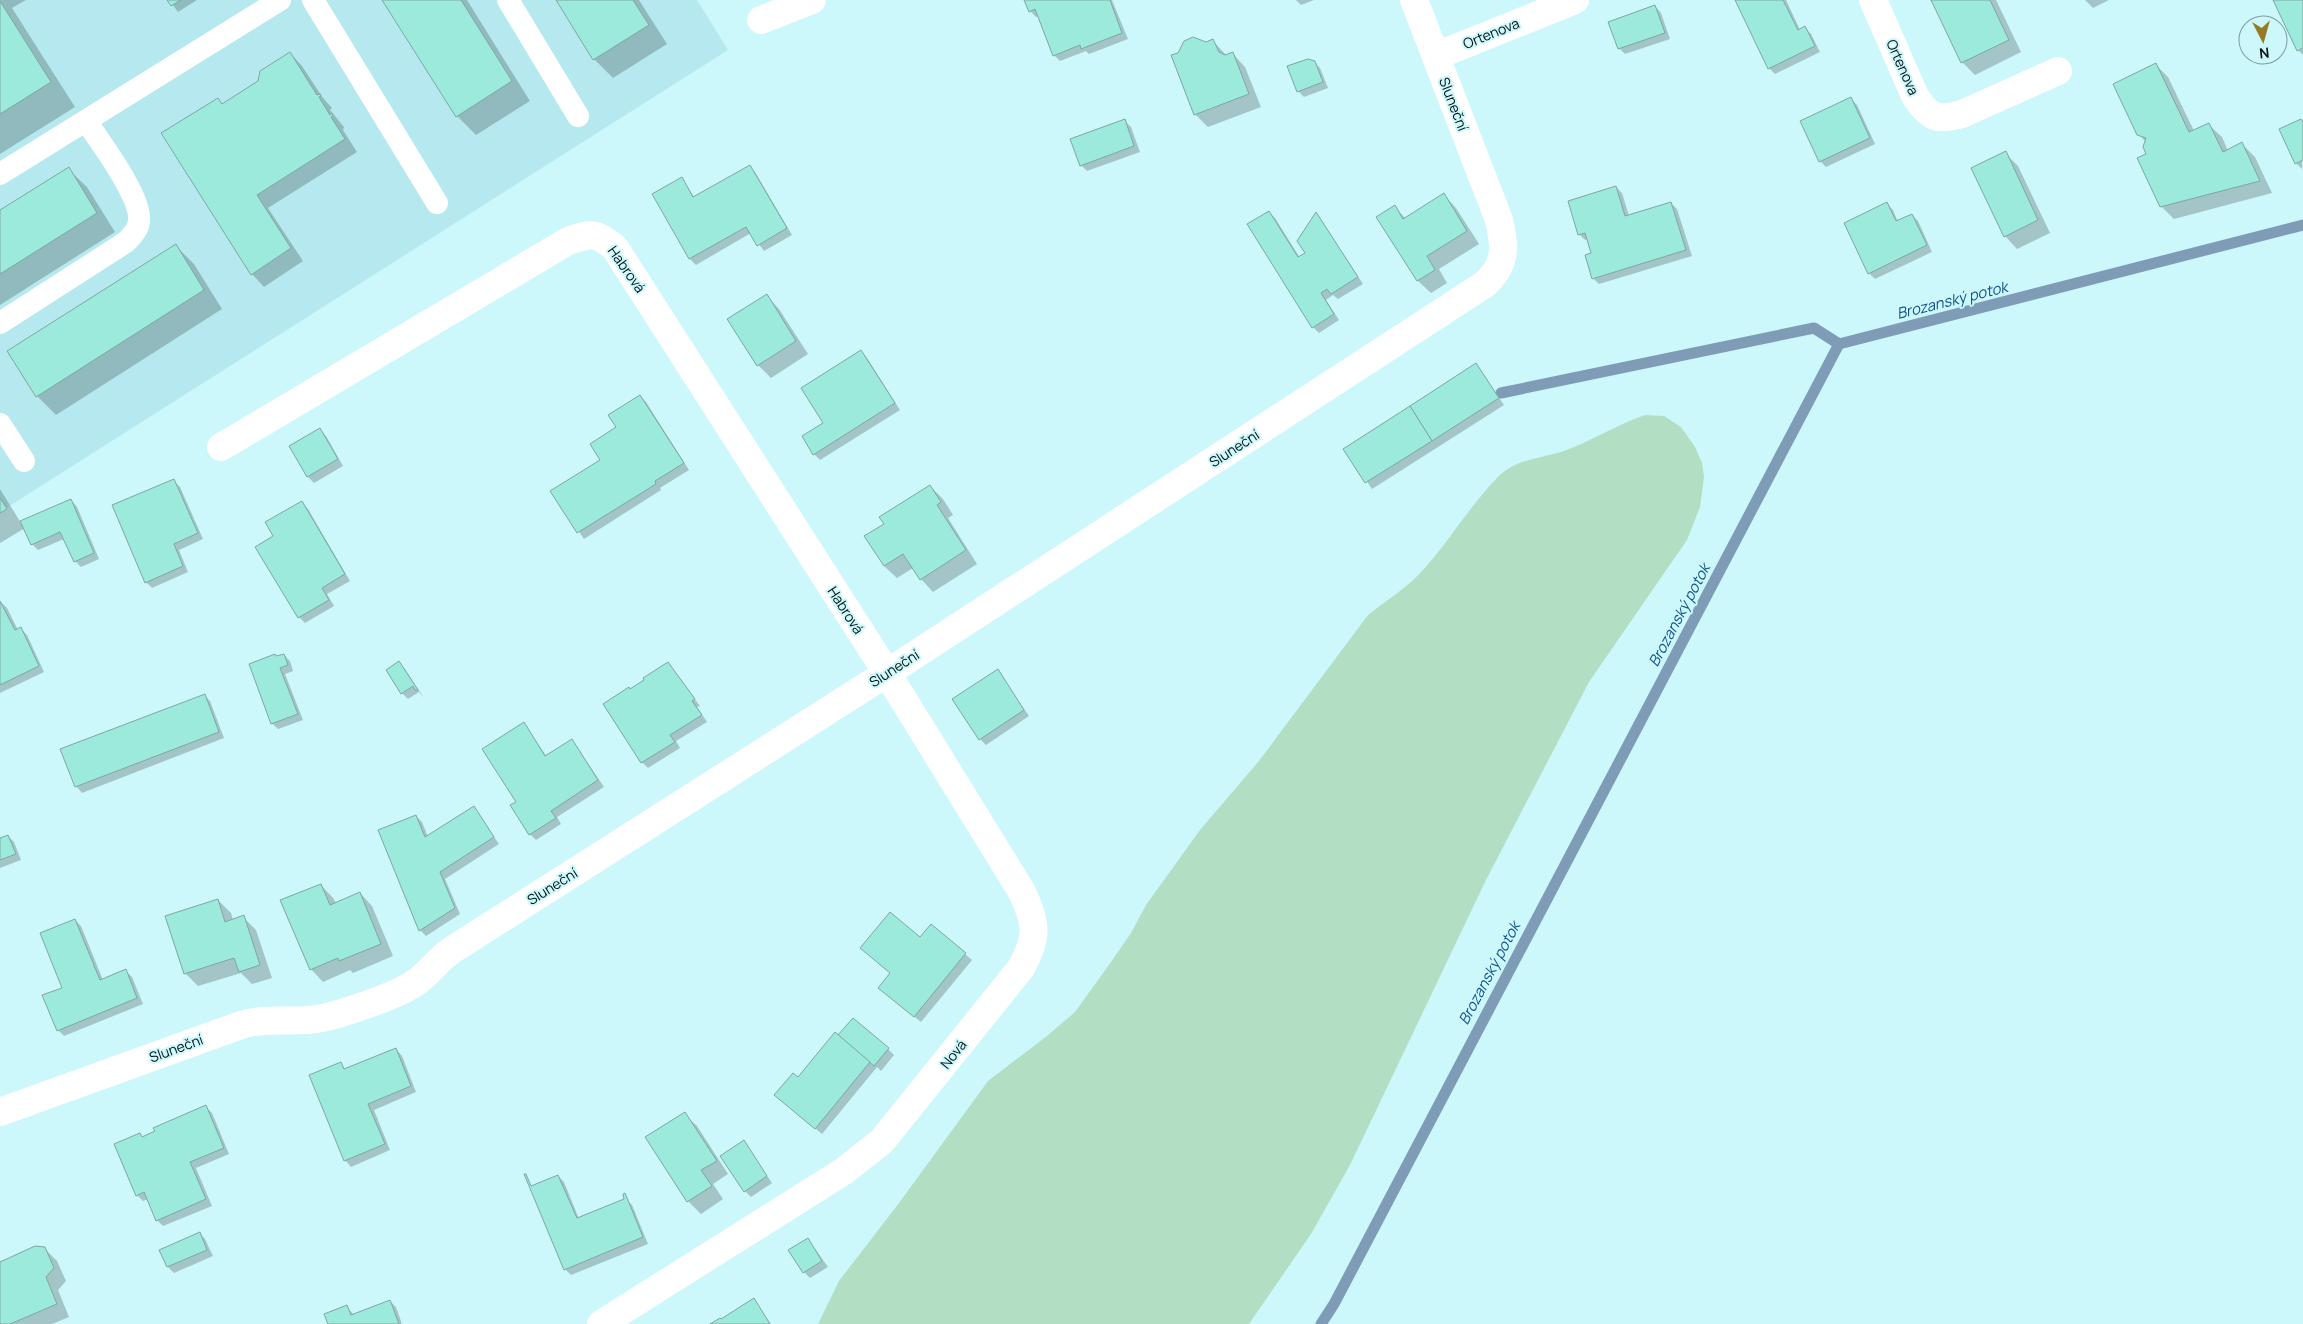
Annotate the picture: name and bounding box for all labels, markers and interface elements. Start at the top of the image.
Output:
street label: Ortenova [1460,13,1522,53]
north arrow [2238,15,2288,65]
street label: Ortenova [1882,36,1924,98]
text: N [2258,43,2270,63]
street label: Sluneční [1435,74,1473,134]
street label: Habrová [604,242,650,296]
water label: Brozanský potok [1894,275,2012,324]
street label: Sluneční [1205,425,1263,471]
water label: Brozanský potok [1643,558,1716,670]
street label: Habrová [824,583,868,637]
street label: Sluneční [865,645,923,691]
street label: Sluneční [523,863,581,909]
water label: Brozanský potok [1453,916,1526,1028]
street label: Sluneční [146,1029,206,1067]
street label: Nová [936,1036,970,1072]

